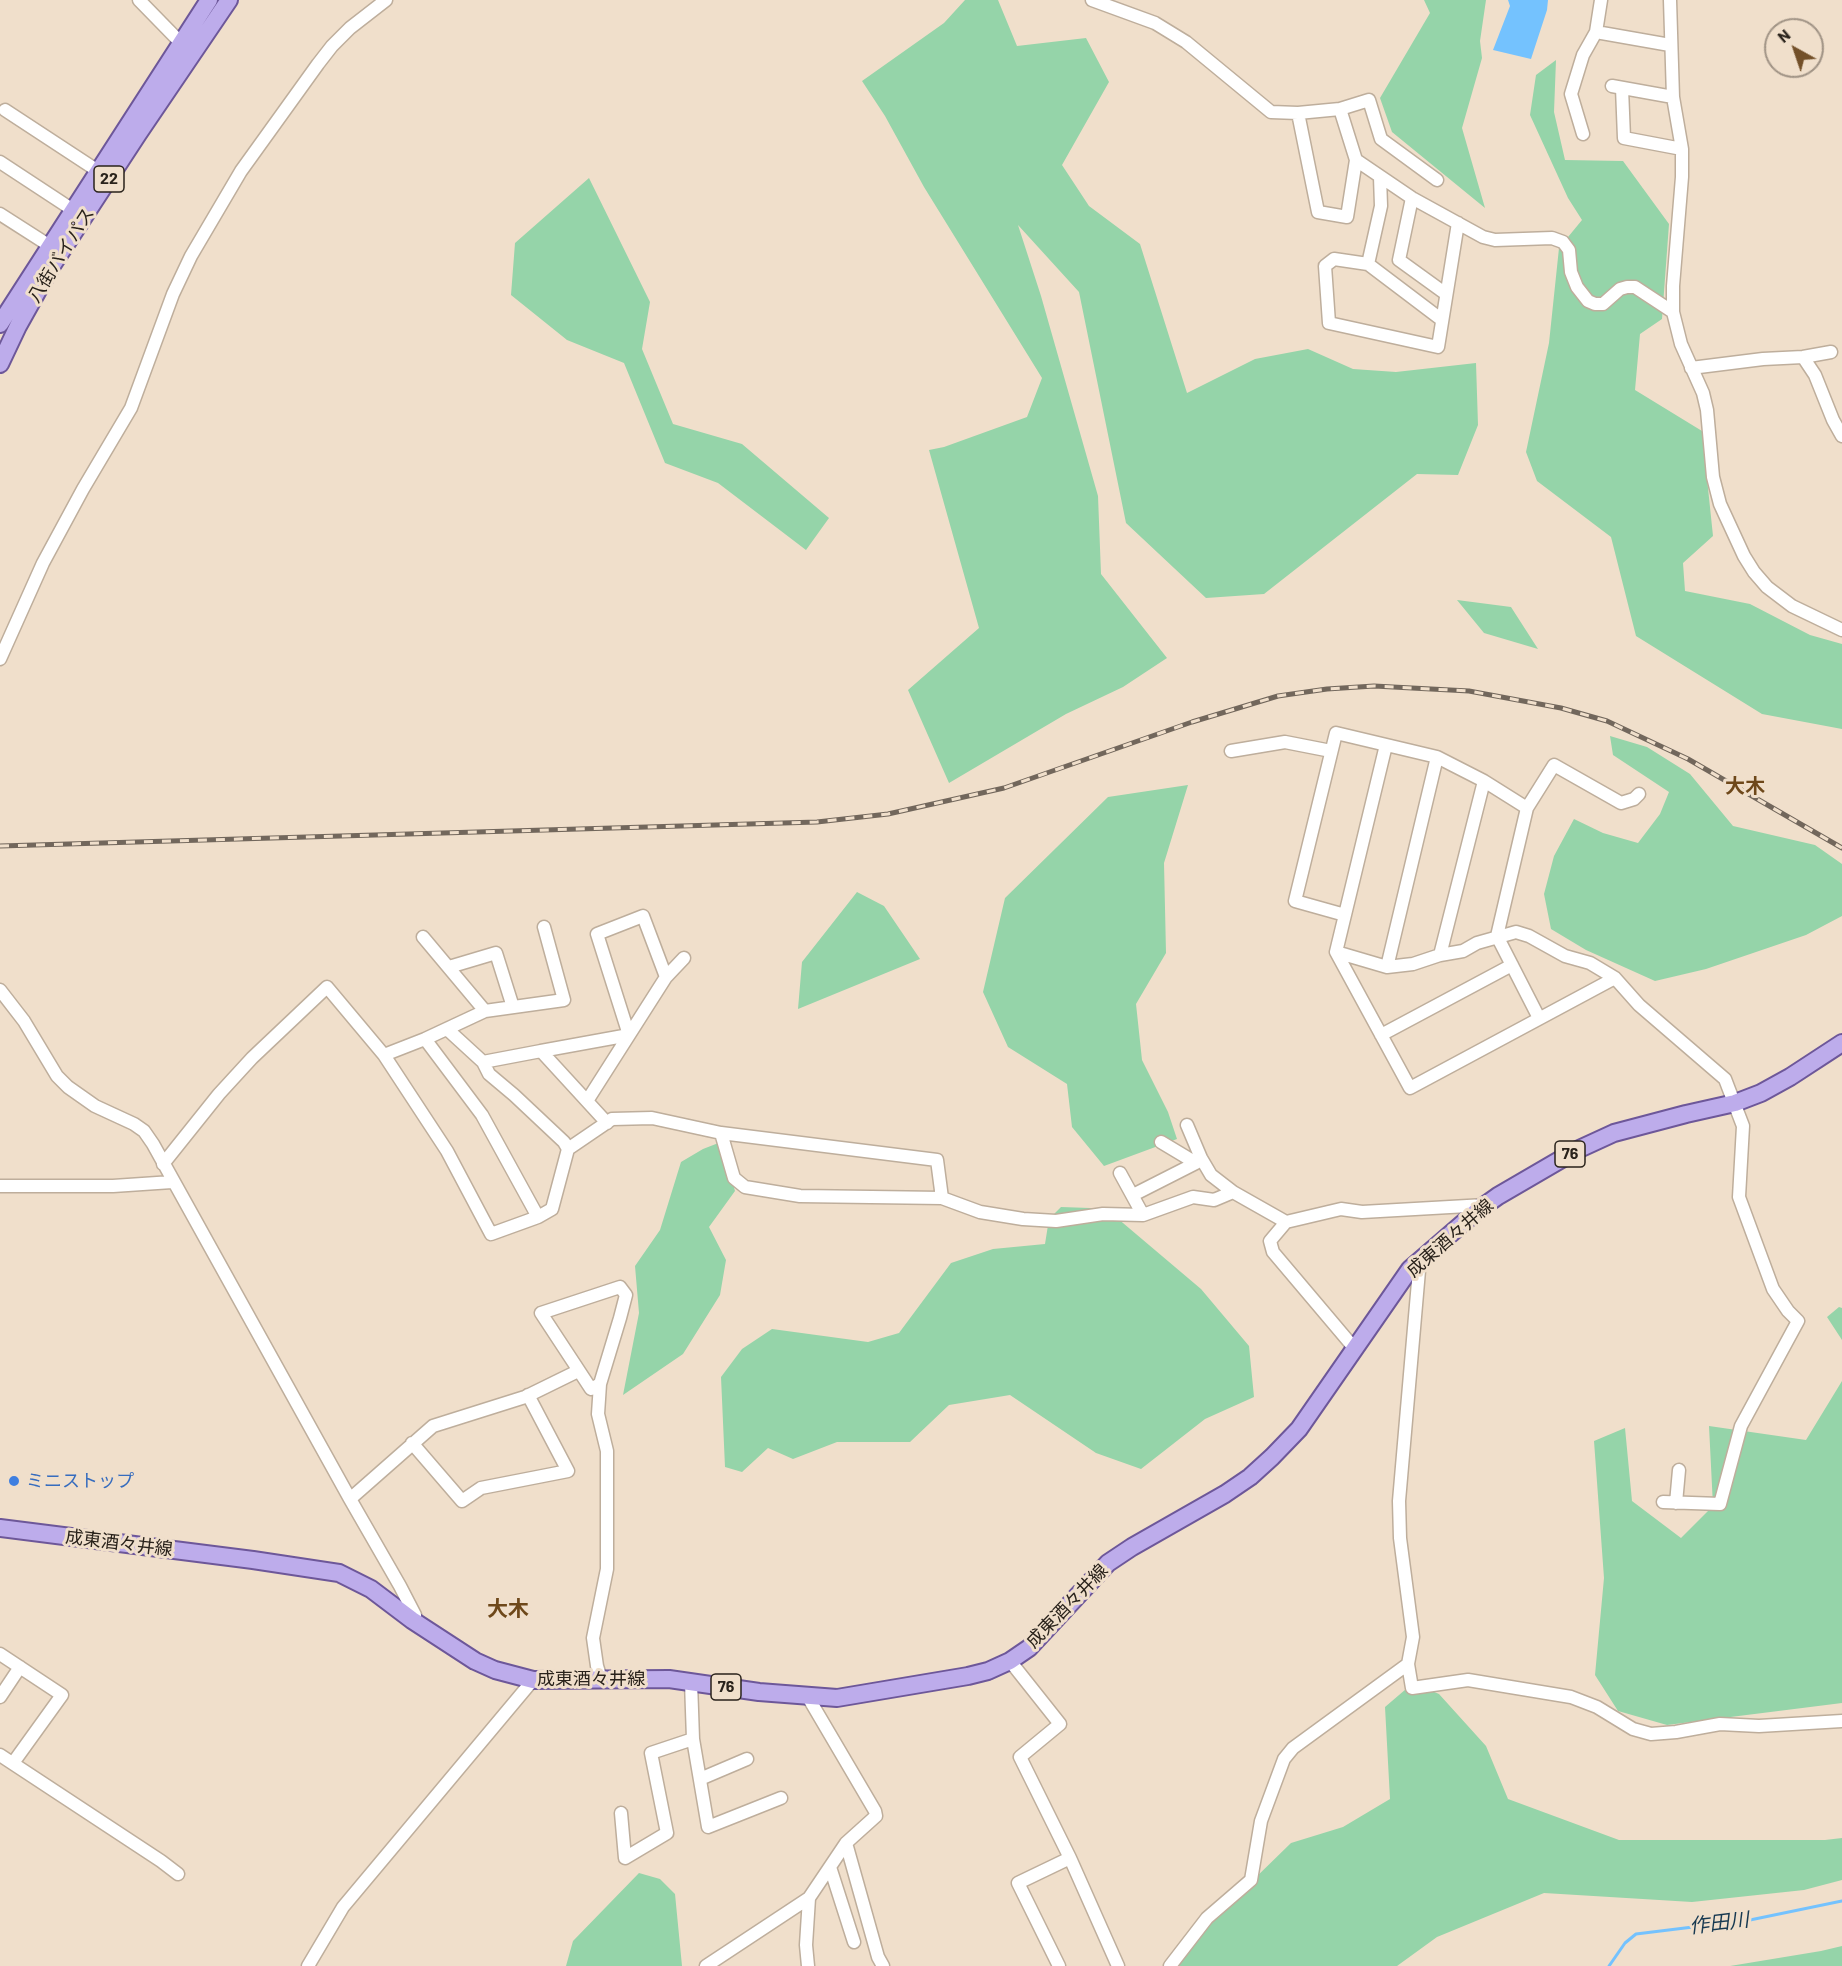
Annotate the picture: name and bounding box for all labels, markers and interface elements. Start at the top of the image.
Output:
north arrow [1764,18,1824,78]
text: N [1773,25,1794,46]
road number: 22 [94,166,124,192]
street label: 八街バイパス [23,203,99,307]
district label: 大木 [1725,774,1765,798]
road number: 76 [1555,1141,1585,1167]
street label: 成東酒々井線 [1402,1194,1498,1282]
place label: ミニストップ [26,1470,134,1492]
marker: ミニストップ [7,1474,21,1488]
street label: 成東酒々井線 [64,1526,174,1560]
street label: 成東酒々井線 [1022,1560,1112,1652]
district label: 大木 [487,1596,529,1622]
street label: 成東酒々井線 [537,1668,645,1690]
road number: 76 [711,1674,741,1700]
water label: 作田川 [1688,1907,1750,1939]

